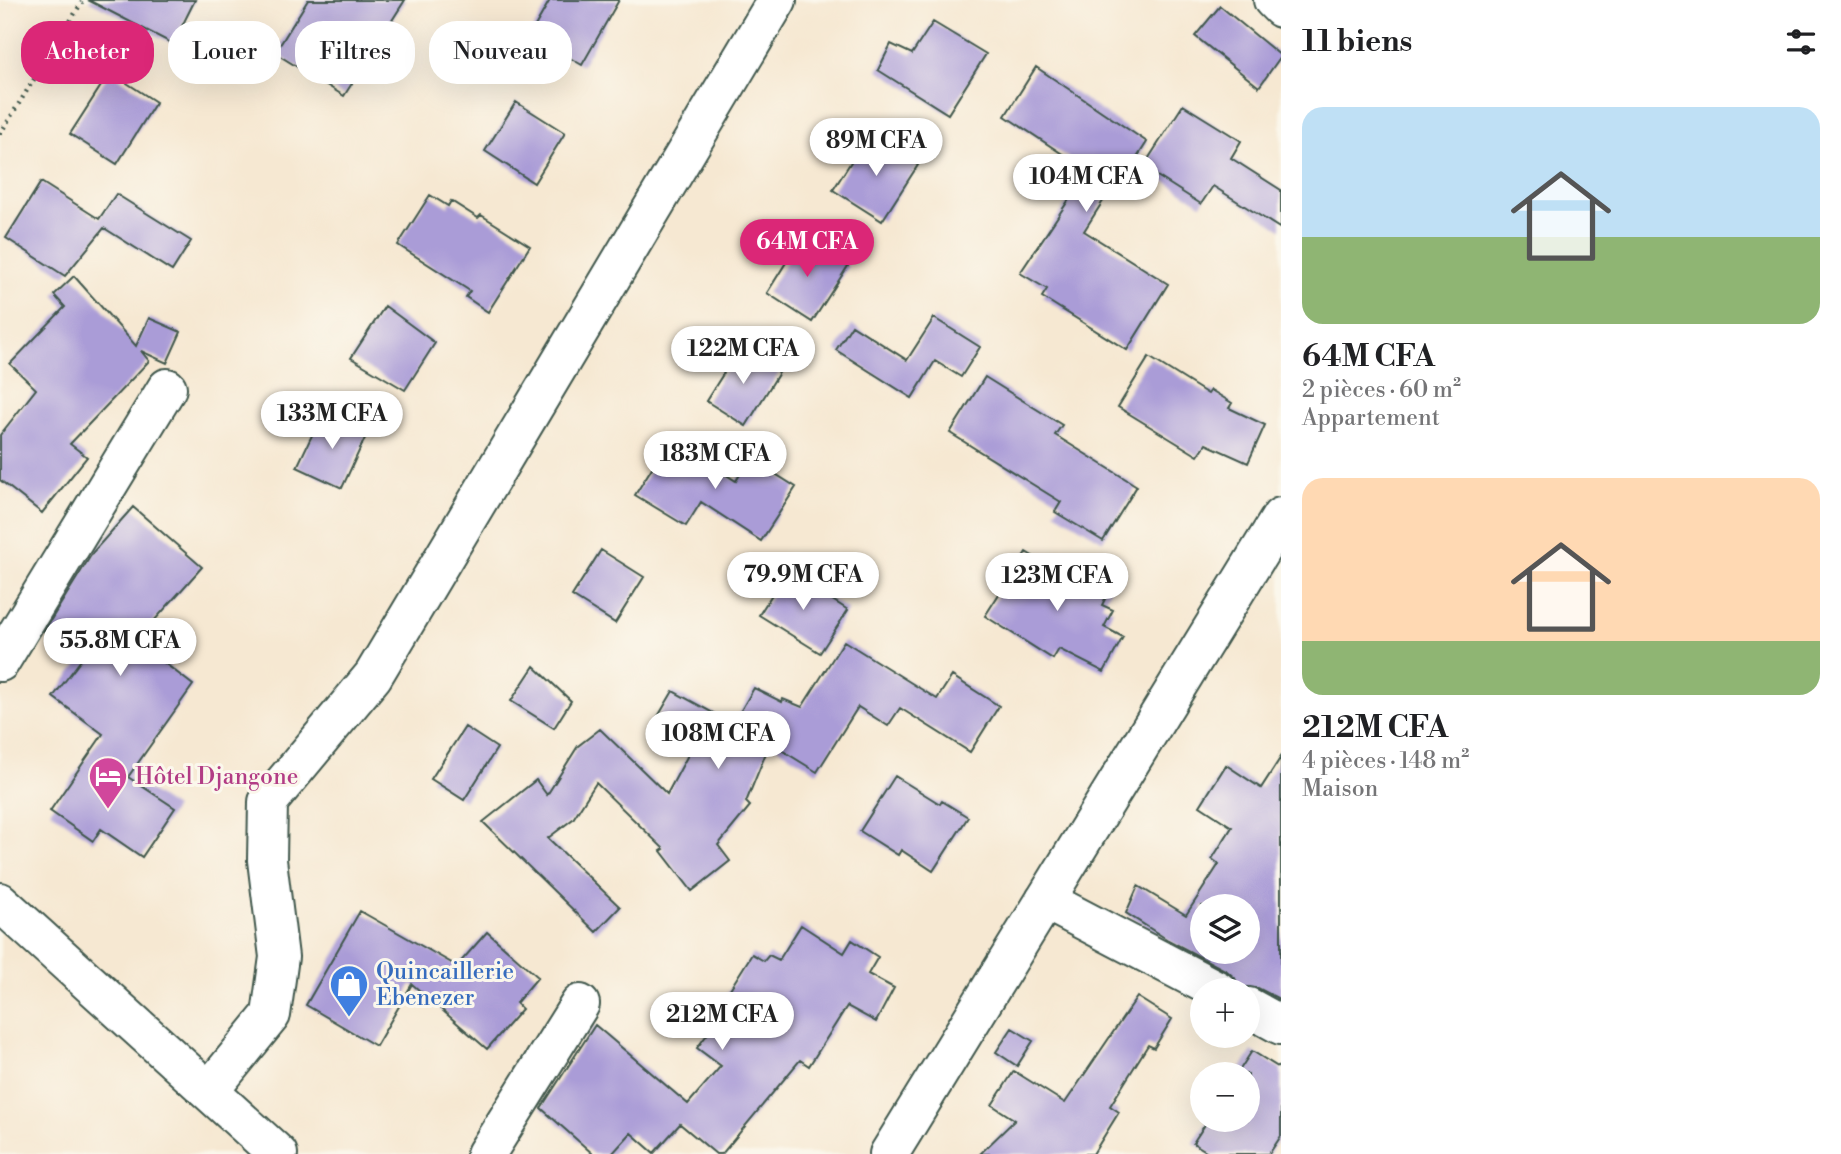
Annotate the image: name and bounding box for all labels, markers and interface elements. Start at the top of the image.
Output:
chip: Acheter [21,21,154,84]
chip: Louer [168,21,281,84]
chip: Filtres [295,21,415,84]
chip: Nouveau [429,21,572,84]
text: 11 biens [1302,23,1412,61]
icon: filters [1782,23,1820,61]
pin: 89M CFA [811,118,941,178]
text: 89M CFA [826,127,926,155]
icon: home [1498,153,1624,279]
pin: 104M CFA [1014,154,1158,214]
text: 104M CFA [1029,163,1143,191]
pin: 64M CFA [742,219,872,279]
text: 64M CFA [756,228,858,256]
pin: 122M CFA [671,326,815,386]
text: 122M CFA [687,335,799,363]
text: 64M CFA [1302,338,1435,376]
text: 2 pièces · 60 m² [1302,376,1461,404]
pin: 133M CFA [260,392,404,451]
text: 133M CFA [277,400,387,428]
text: Appartement [1302,404,1440,432]
pin: 183M CFA [643,432,787,491]
text: 183M CFA [660,440,770,468]
icon: home [1498,524,1624,650]
pin: 79.9M CFA [723,552,883,612]
pin: 123M CFA [985,554,1129,613]
text: 79.9M CFA [743,561,863,589]
text: 123M CFA [1001,562,1113,590]
pin: 55.8M CFA [40,618,200,678]
text: 55.8M CFA [59,627,181,655]
text: 212M CFA [1302,709,1448,747]
pin: 108M CFA [646,712,790,771]
text: 108M CFA [661,720,775,748]
text: 4 pièces · 148 m² [1302,747,1469,775]
hotel icon: Hôtel Djangone [87,755,129,810]
place label: Hôtel Djangone [135,763,298,791]
text: Maison [1302,775,1378,803]
map controls [1190,894,1260,1132]
button: layers [1190,894,1260,964]
place label: Quincaillerie Ebenezer [376,958,514,1012]
shop icon: Quincaillerie Ebenezer [328,963,370,1018]
button: + [1190,978,1260,1048]
pin: 212M CFA [650,992,794,1052]
text: 212M CFA [666,1001,778,1029]
button: − [1190,1062,1260,1132]

